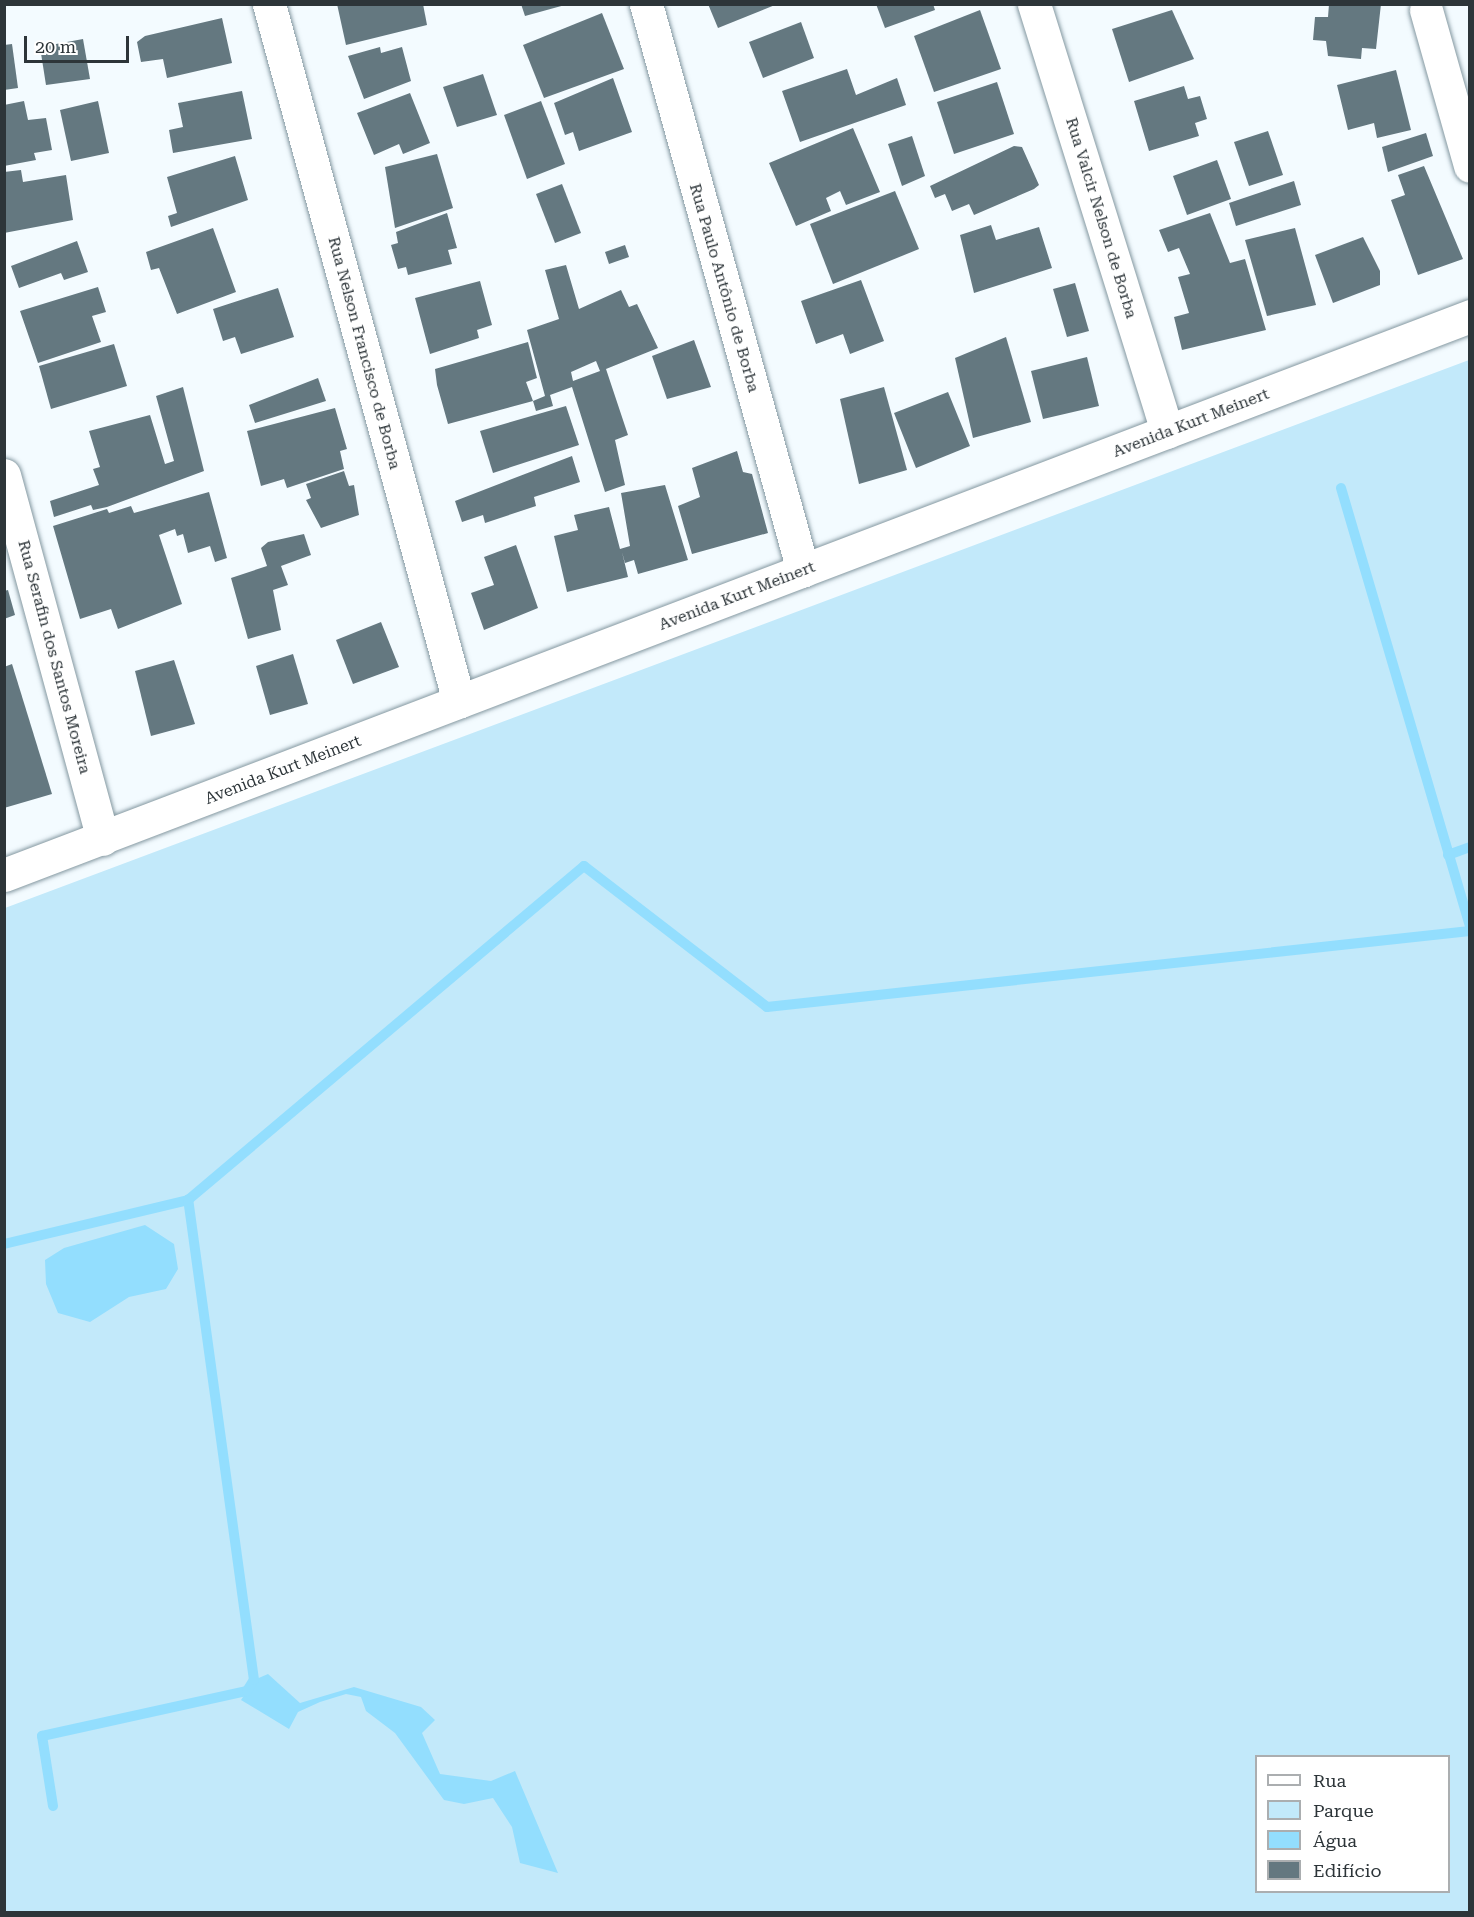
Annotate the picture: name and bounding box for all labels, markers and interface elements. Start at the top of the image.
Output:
scale bar [27,24,132,62]
text: 20 m [35,36,76,57]
street label: Rua Valcir Nelson de Borba [1061,115,1141,321]
street label: Rua Paulo Antônio de Borba [685,181,763,395]
street label: Rua Nelson Francisco de Borba [324,235,404,471]
street label: Avenida Kurt Meinert [1110,384,1272,462]
street label: Rua Serafin dos Santos Moreira [14,538,94,776]
street label: Avenida Kurt Meinert [656,557,818,635]
street label: Avenida Kurt Meinert [202,731,364,809]
legend [1255,1755,1450,1893]
text: Rua [1313,1770,1346,1791]
text: Parque [1313,1800,1374,1821]
text: Água [1313,1830,1357,1851]
text: Edifício [1313,1860,1381,1881]

